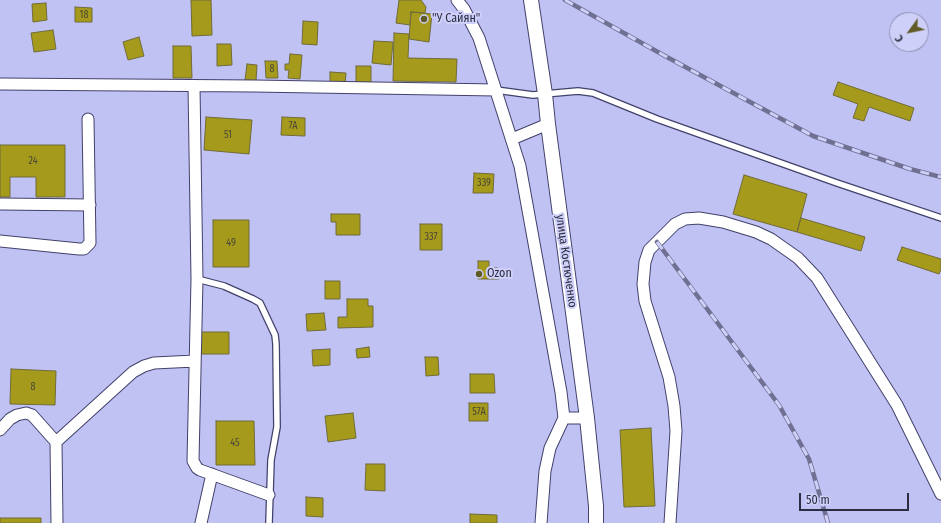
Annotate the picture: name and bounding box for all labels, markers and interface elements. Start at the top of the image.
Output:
house number: 18 [80,9,88,21]
place label: "У Сайян" [432,12,480,26]
north arrow [889,12,929,52]
marker: "У Сайян" [419,14,429,24]
text: С [892,32,906,44]
house number: 8 [270,63,274,75]
house number: 7А [288,120,298,132]
house number: 51 [224,129,232,141]
house number: 24 [28,155,38,167]
house number: 339 [477,177,491,189]
street label: улица Костюченко [552,213,580,309]
house number: 337 [424,231,438,243]
house number: 49 [226,237,236,249]
place label: Ozon [487,267,512,281]
marker: Ozon [474,269,484,279]
house number: 8 [31,381,35,393]
house number: 57А [472,406,486,418]
house number: 45 [230,437,240,449]
scale bar [801,485,911,511]
text: 50 m [806,493,830,507]

